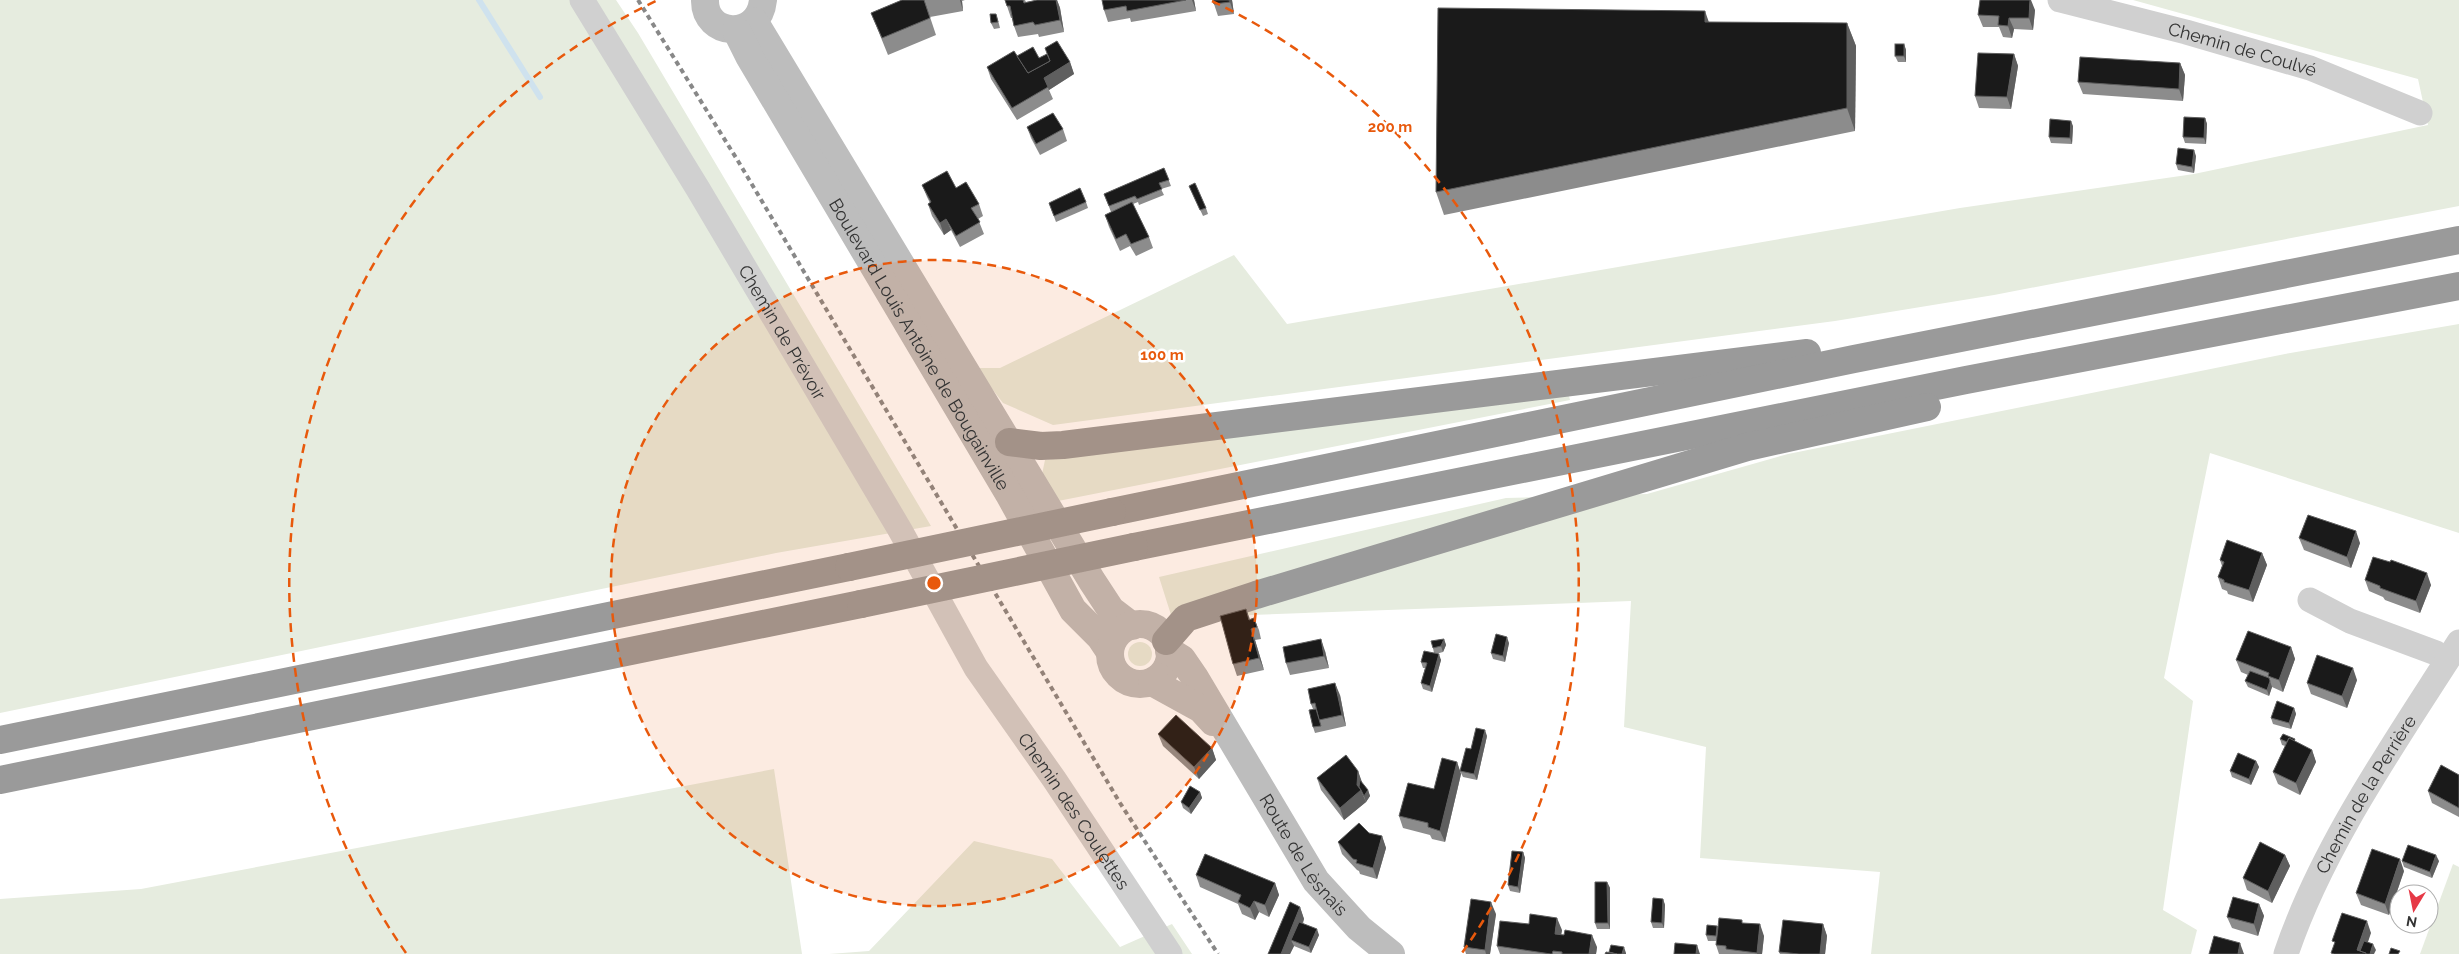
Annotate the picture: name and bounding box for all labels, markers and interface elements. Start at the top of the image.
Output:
street label: Chemin de Coulvé [2166,17,2321,80]
text: 200 m [1368,118,1412,136]
street label: Boulevard Louis Antoine de Bougainville [825,194,1015,494]
street label: Chemin de Prévoir [735,261,831,404]
text: 100 m [1140,346,1184,364]
centre of rings [925,574,943,592]
street label: Chemin de la Perrière [2311,710,2420,877]
street label: Chemin des Coulettes [1014,728,1135,893]
street label: Route de Lèsnais [1256,790,1353,920]
north arrow [2389,884,2439,934]
text: N [2405,913,2418,931]

